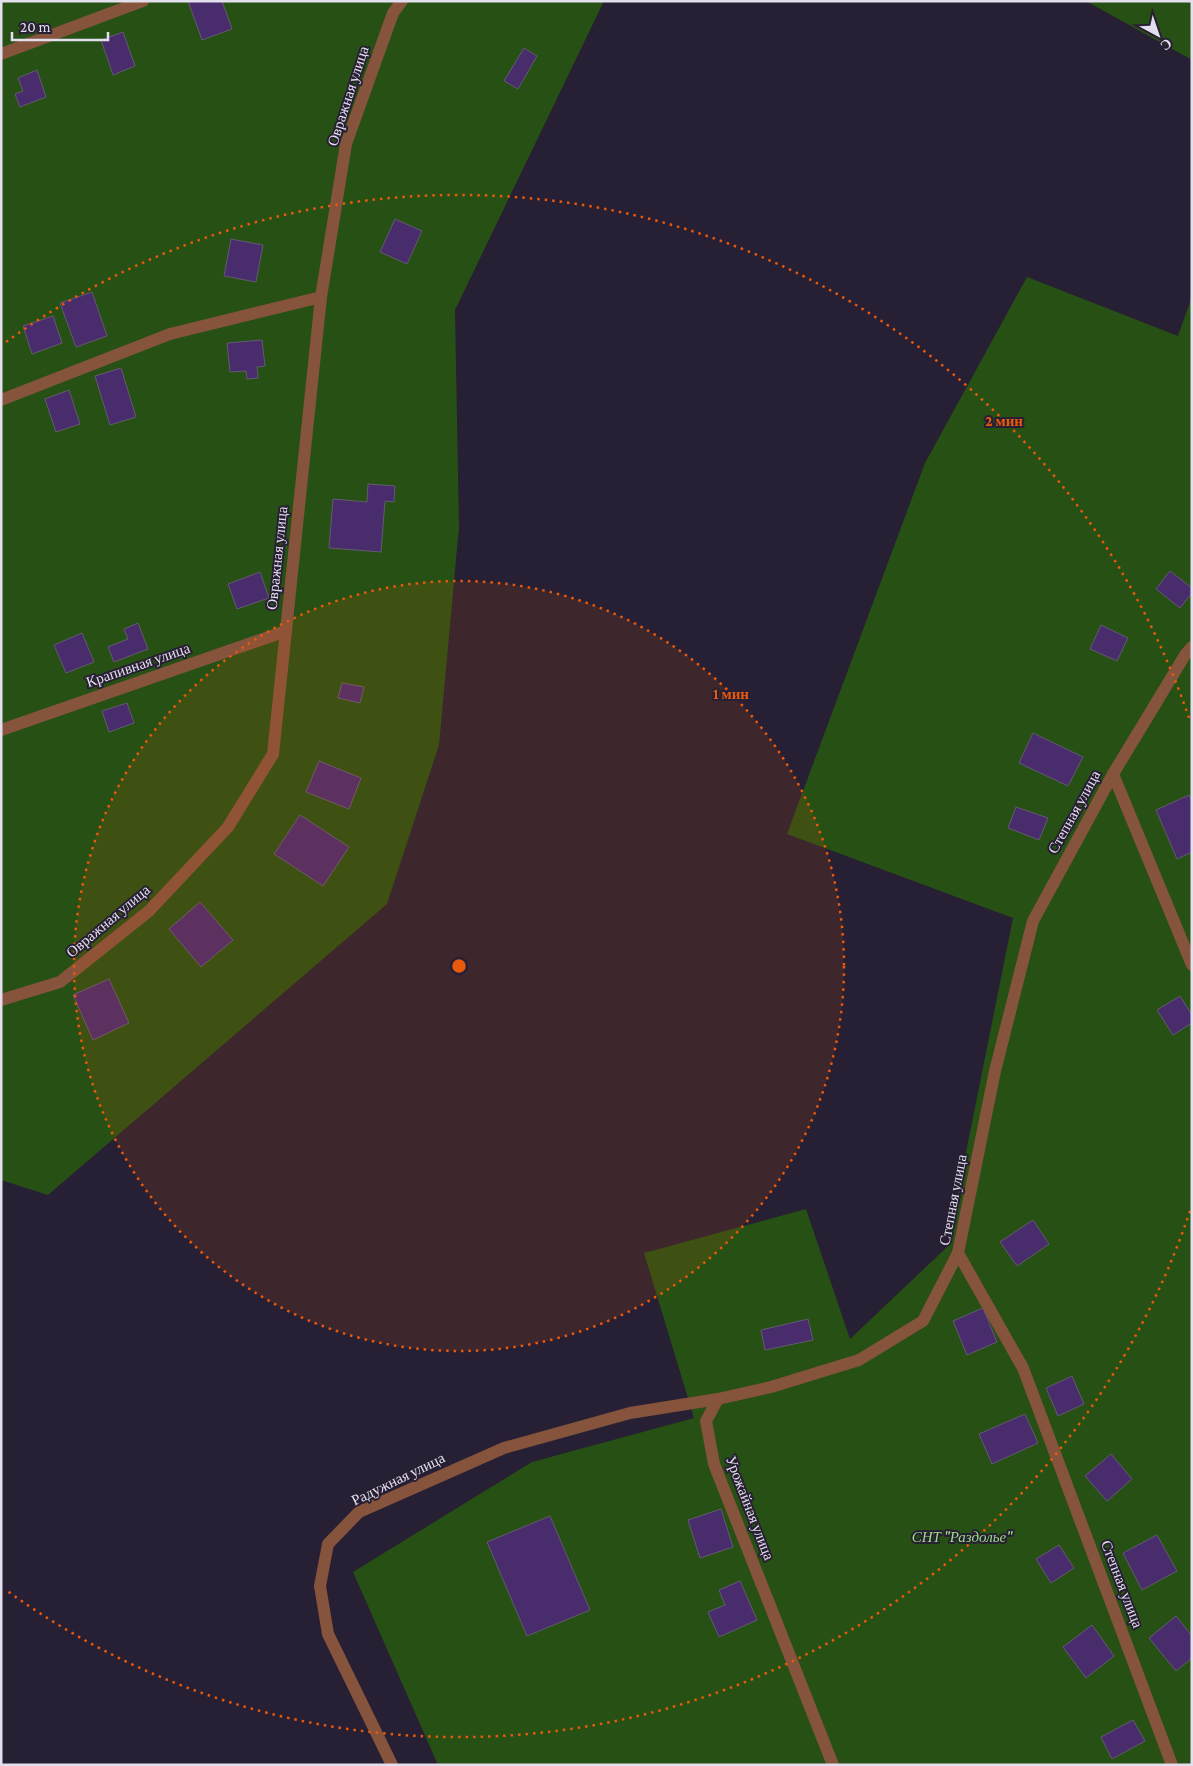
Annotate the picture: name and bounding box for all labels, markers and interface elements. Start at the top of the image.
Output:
scale bar [12,10,109,42]
north arrow [1133,10,1183,60]
text: 20 m [20,19,51,35]
text: С [1157,36,1175,54]
street label: Овражная улица [324,44,372,148]
text: 2 мин [985,413,1023,429]
street label: Овражная улица [264,505,290,610]
street label: Крапивная улица [84,640,192,690]
text: 1 мин [713,686,749,702]
street label: Степная улица [1045,767,1104,856]
street label: Овражная улица [63,881,153,961]
centre of rings [450,957,468,975]
street label: Степная улица [936,1153,970,1247]
street label: Радужная улица [349,1449,448,1508]
street label: Урожайная улица [723,1454,777,1563]
park label: СНТ "Раздолье" [912,1529,1013,1545]
street label: Степная улица [1098,1538,1146,1630]

